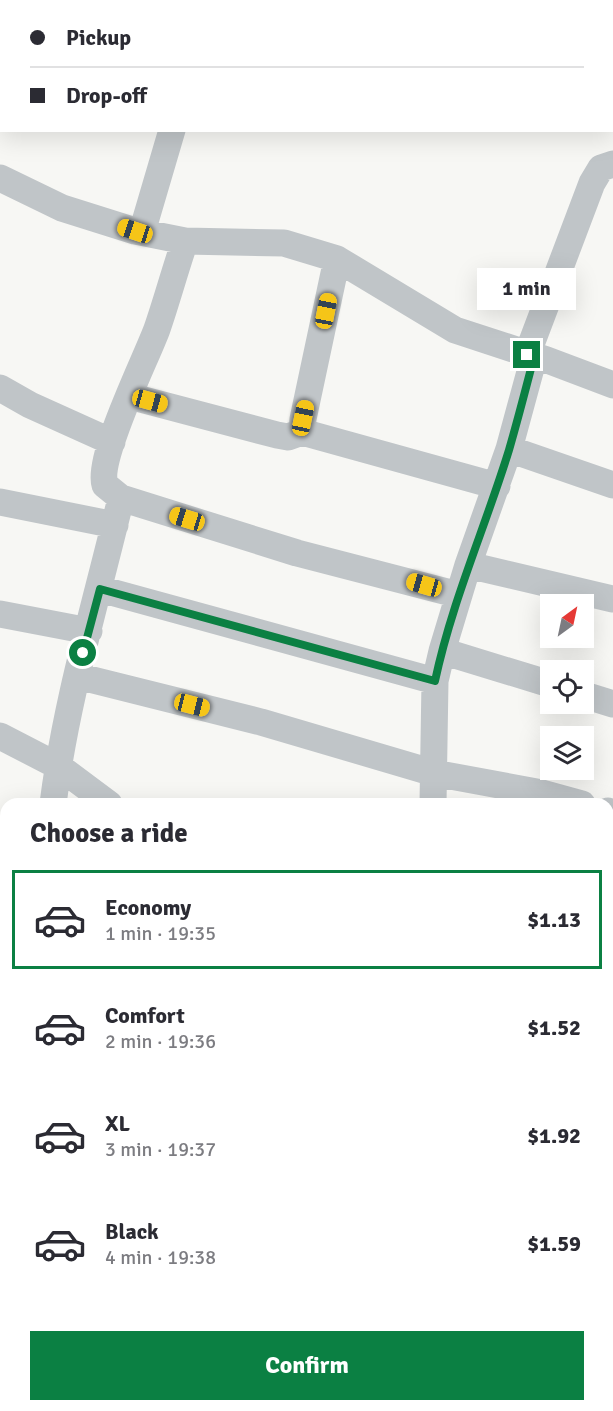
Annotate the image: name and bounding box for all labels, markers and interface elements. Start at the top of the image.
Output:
text: Pickup [66,24,131,51]
text: Drop-off [66,82,147,109]
car [115,217,155,245]
callout: 1 min [478,268,576,310]
text: 1 min [502,276,551,301]
car [314,292,338,330]
route end [513,341,540,368]
car [130,388,170,414]
car [290,399,316,437]
car [167,505,207,533]
car [404,571,444,599]
north arrow [540,594,594,648]
map controls [540,594,594,780]
route start [69,639,96,666]
button: locate [540,660,594,714]
car [172,692,212,718]
button: layers [540,726,594,780]
text: Choose a ride [30,817,188,850]
icon: car [33,893,87,947]
text: Economy [105,894,191,921]
text: $1.13 [527,906,581,933]
text: 1 min · 19:35 [105,921,216,946]
icon: car [33,1001,87,1055]
text: Comfort [105,1002,185,1029]
text: $1.52 [527,1014,581,1041]
text: 2 min · 19:36 [105,1029,216,1054]
icon: car [33,1109,87,1163]
text: XL [105,1110,130,1137]
text: $1.92 [527,1122,581,1149]
text: 3 min · 19:37 [105,1137,216,1162]
icon: car [33,1217,87,1271]
text: Black [105,1218,159,1245]
text: $1.59 [527,1230,581,1257]
text: 4 min · 19:38 [105,1245,216,1270]
button: Confirm [30,1331,584,1400]

